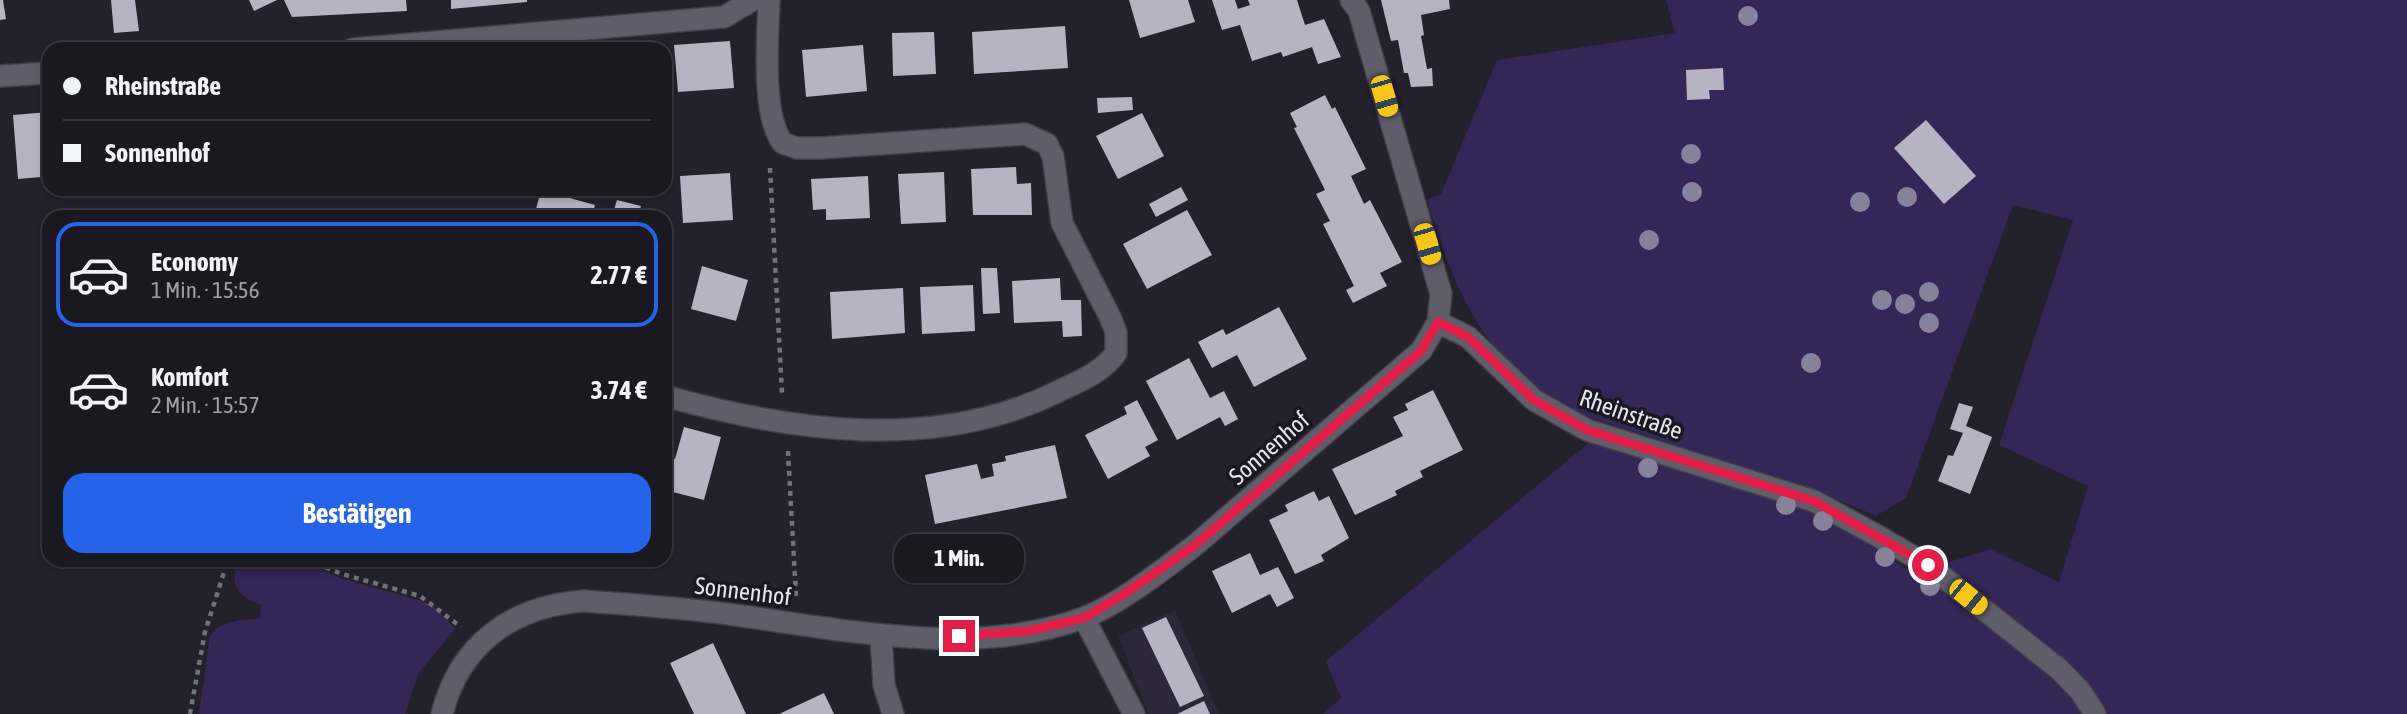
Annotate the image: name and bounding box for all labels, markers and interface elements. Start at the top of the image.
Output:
text: Rheinstraße [105,71,221,101]
car [1369,73,1400,119]
text: Sonnenhof [105,138,210,168]
car [1412,221,1443,267]
icon: car [67,243,130,306]
text: Economy [151,247,238,277]
text: 2.77 € [590,260,647,290]
text: 1 Min. · 15:56 [151,277,259,303]
icon: car [67,358,130,421]
text: Komfort [151,362,228,392]
text: 3.74 € [590,375,647,405]
street label: Rheinstraße [1576,384,1686,444]
text: 2 Min. · 15:57 [151,392,259,418]
street label: Sonnenhof [1224,406,1315,490]
button: Bestätigen [63,473,651,553]
callout: 1 Min. [894,534,1024,584]
text: 1 Min. [934,545,984,571]
route start [1912,549,1944,581]
street label: Sonnenhof [693,572,793,610]
car [1946,576,1991,618]
route end [943,620,975,652]

